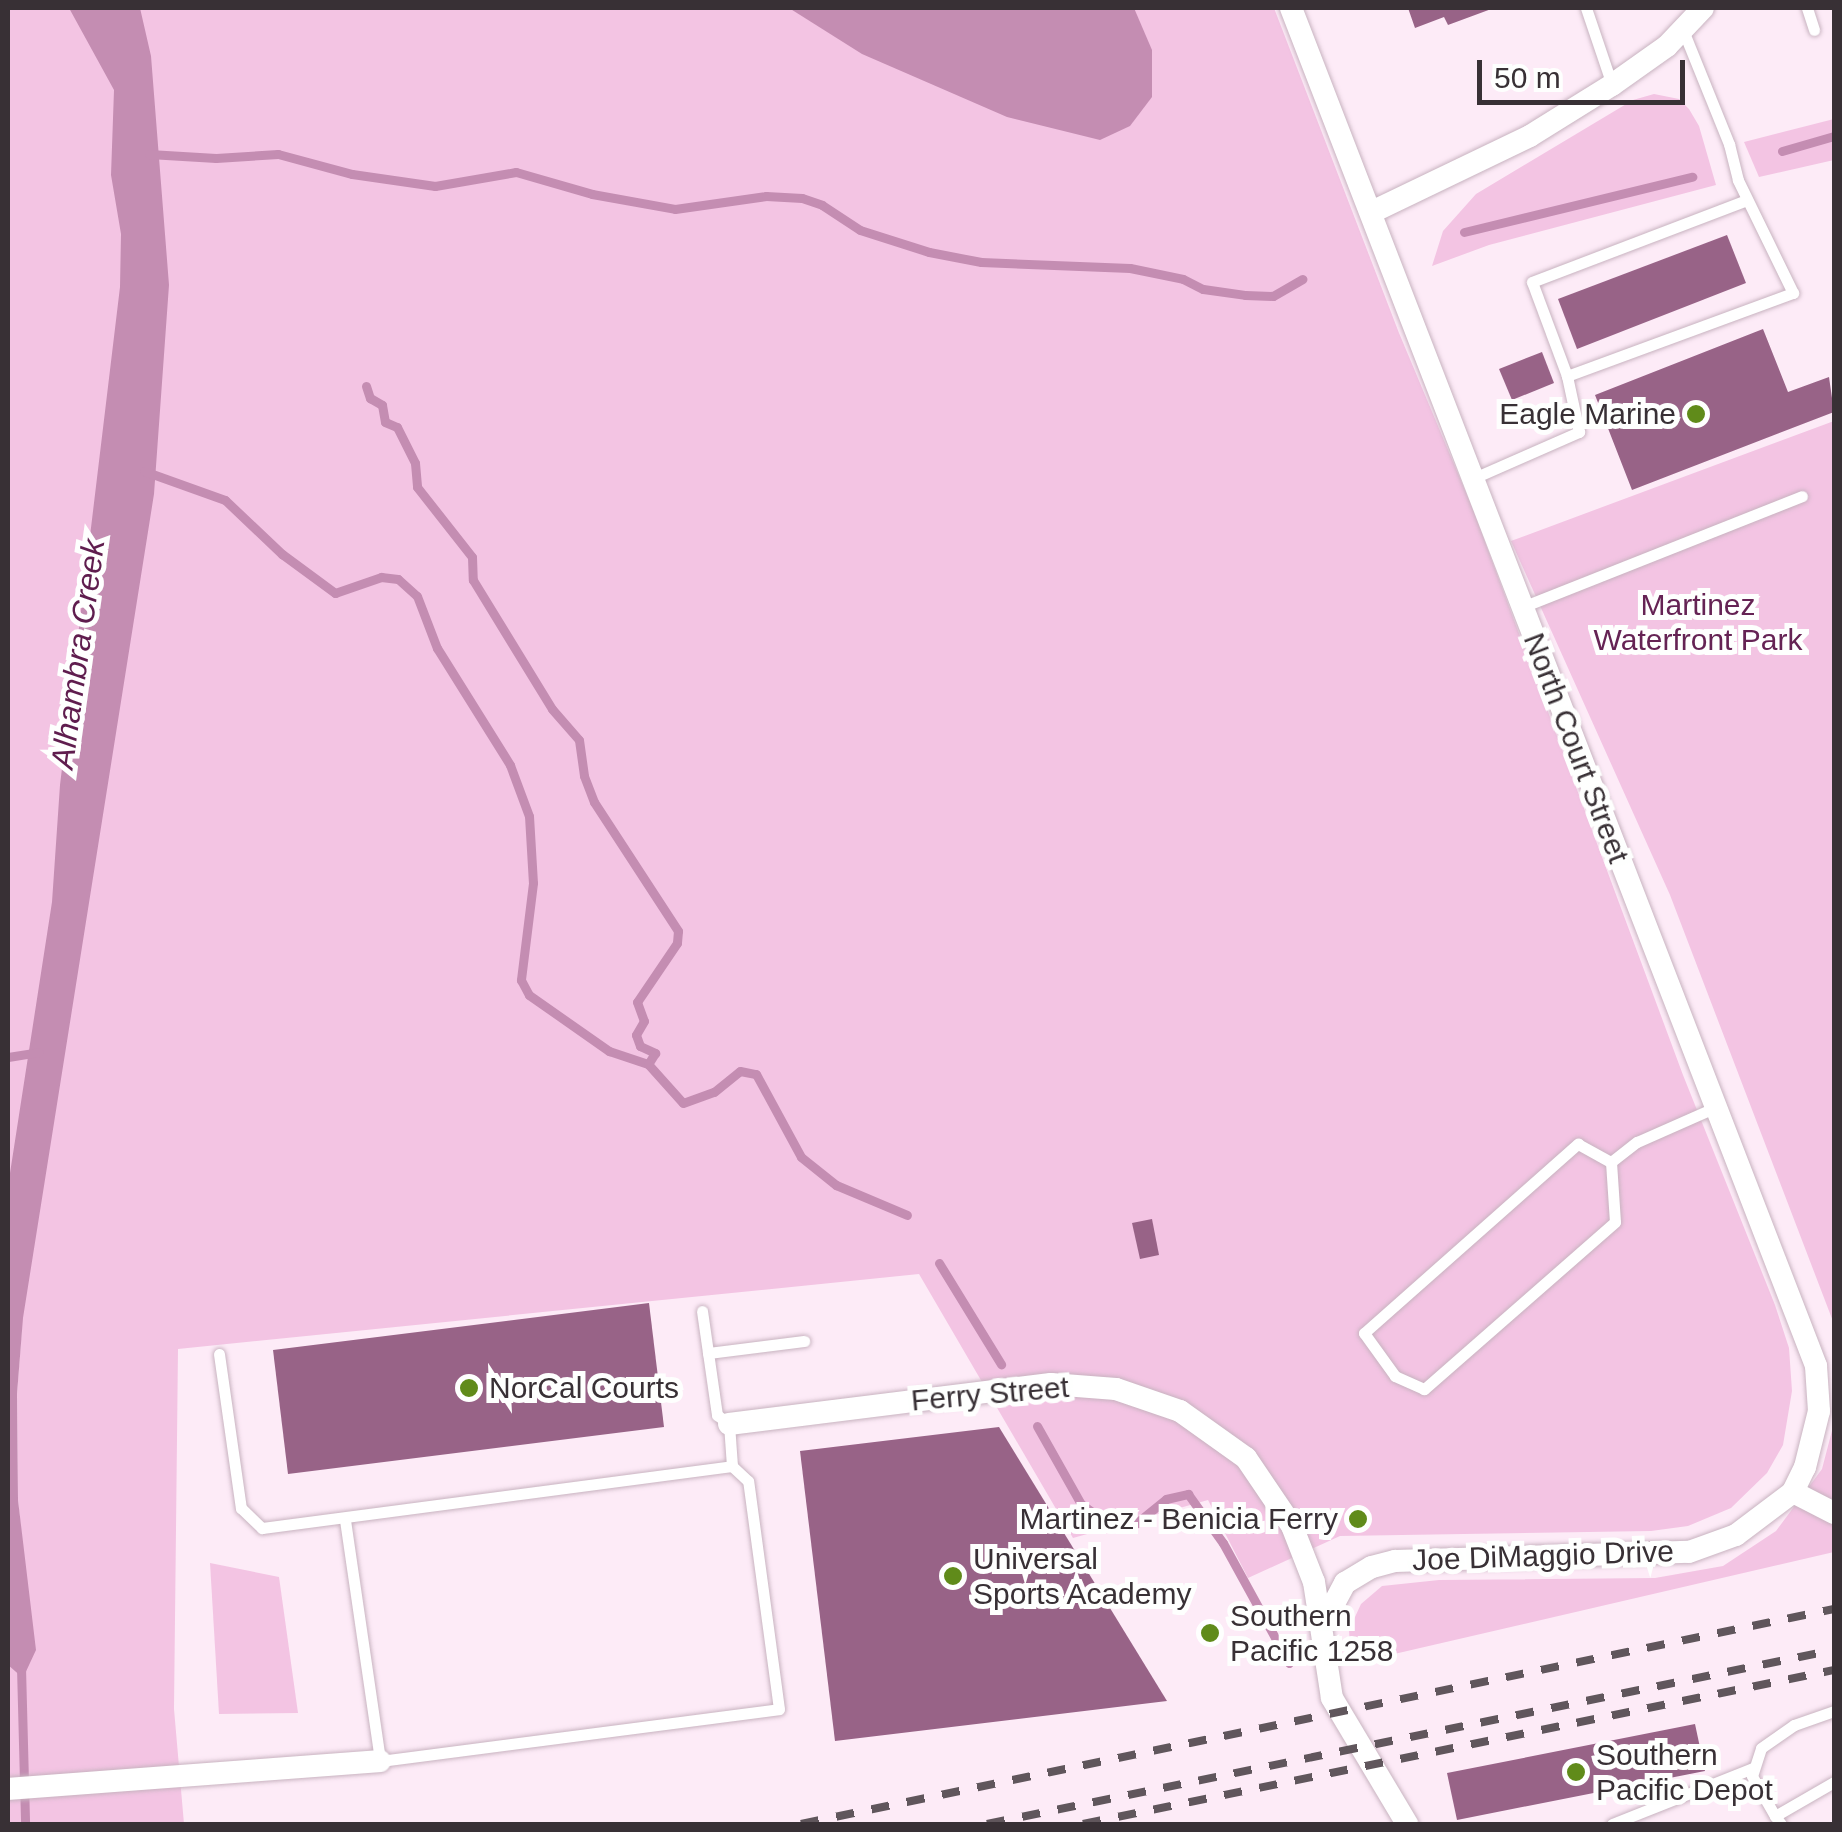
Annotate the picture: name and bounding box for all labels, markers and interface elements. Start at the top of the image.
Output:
scale bar [1482,40,1690,102]
text: 50 m [1494,61,1561,94]
place label: Eagle Marine [1499,396,1676,432]
marker: Eagle Marine [1685,403,1707,425]
water label: Alhambra Creek [43,537,113,771]
park label: Martinez Waterfront Park [1594,587,1802,658]
street label: North Court Street [1516,628,1636,868]
street label: Ferry Street [910,1369,1070,1419]
place label: NorCal Courts [489,1370,679,1406]
marker: NorCal Courts [458,1377,480,1399]
place label: Martinez - Benicia Ferry [1020,1501,1338,1537]
marker: Martinez - Benicia Ferry [1347,1508,1369,1530]
street label: Joe DiMaggio Drive [1412,1533,1674,1579]
place label: Universal Sports Academy [973,1541,1193,1612]
marker: Universal Sports Academy [942,1565,964,1587]
place label: Southern Pacific 1258 [1230,1598,1393,1668]
marker: Southern Pacific 1258 [1199,1622,1221,1644]
place label: Southern Pacific Depot [1596,1737,1773,1808]
marker: Southern Pacific Depot [1565,1761,1587,1783]

